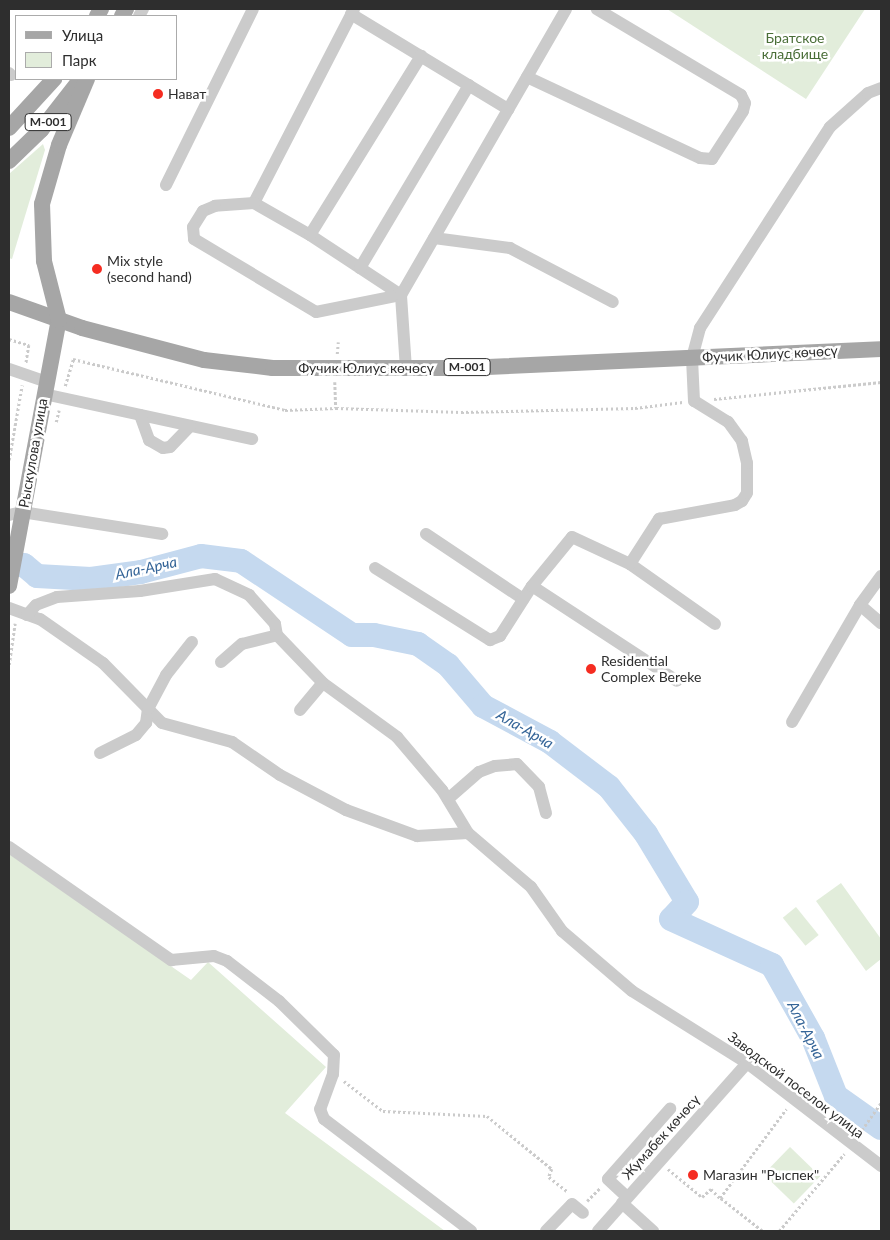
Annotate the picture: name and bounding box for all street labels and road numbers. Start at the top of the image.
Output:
road number: M-001 [24,112,72,132]
street label: Фучик Юлиус көчөсү [702,342,838,366]
road number: М-001 [443,358,491,377]
street label: Фучик Юлиус көчөсү [298,360,434,376]
street label: Рыскулова улица [15,397,51,509]
street label: Заводской поселок улица [725,1028,867,1142]
street label: Жумабек көчөсү [619,1091,703,1183]

